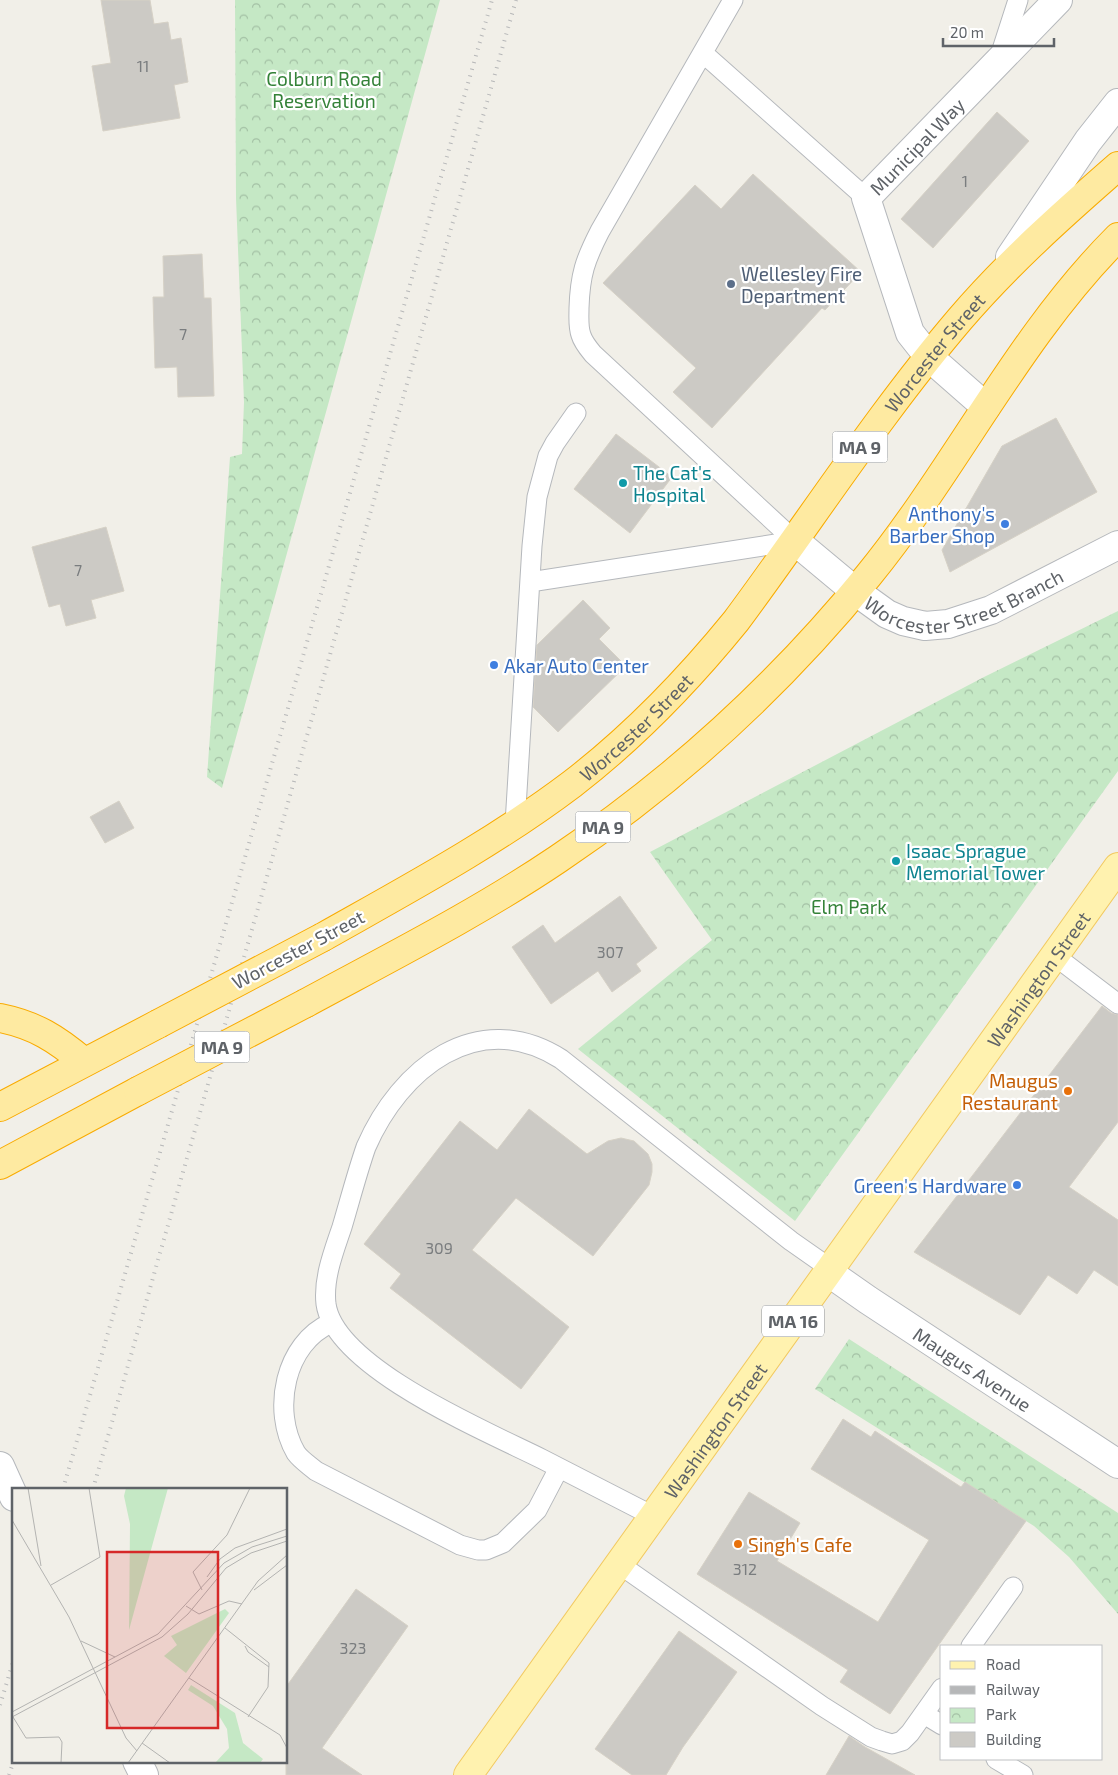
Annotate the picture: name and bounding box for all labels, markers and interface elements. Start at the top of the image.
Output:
scale bar [943,15,1054,47]
text: 20 m [950,23,984,41]
house number: 11 [137,56,149,75]
park label: Colburn Road Reservation [266,67,382,112]
street label: Municipal Way [864,93,969,199]
house number: 1 [962,171,968,190]
place label: Wellesley Fire Department [741,262,862,307]
marker: Wellesley Fire Department [725,278,737,290]
street label: Worcester Street [879,288,989,416]
house number: 7 [179,324,187,343]
road number: MA 9 [832,432,888,462]
place label: The Cat's Hospital [633,461,712,506]
marker: The Cat's Hospital [617,477,629,489]
place label: Anthony's Barber Shop [889,502,995,547]
marker: Anthony's Barber Shop [999,518,1011,530]
house number: 7 [74,560,82,579]
street label: Worcester Street Branch [860,564,1067,637]
place label: Akar Auto Center [504,654,649,677]
marker: Akar Auto Center [488,659,500,671]
street label: Worcester Street [574,668,697,785]
road number: MA 9 [576,812,630,842]
place label: Isaac Sprague Memorial Tower [906,839,1045,884]
marker: Isaac Sprague Memorial Tower [890,855,902,867]
park label: Elm Park [811,895,887,918]
street label: Worcester Street [228,904,368,994]
street label: Washington Street [982,907,1094,1051]
house number: 307 [597,942,623,961]
road number: MA 9 [194,1032,250,1062]
place label: Maugus Restaurant [962,1069,1058,1114]
marker: Maugus Restaurant [1062,1085,1074,1097]
place label: Green's Hardware [854,1174,1007,1197]
marker: Green's Hardware [1011,1179,1023,1191]
house number: 309 [425,1238,453,1257]
road number: MA 16 [762,1305,824,1336]
street label: Maugus Avenue [909,1322,1036,1416]
street label: Washington Street [658,1358,771,1503]
inset map [12,1488,288,1762]
place label: Singh's Cafe [748,1533,852,1556]
marker: Singh's Cafe [732,1538,744,1550]
house number: 312 [733,1559,757,1578]
house number: 323 [340,1638,366,1657]
legend [940,1645,1103,1760]
text: Road [986,1655,1021,1673]
text: Railway [986,1680,1040,1698]
text: Park [986,1705,1017,1723]
text: Building [986,1730,1042,1748]

